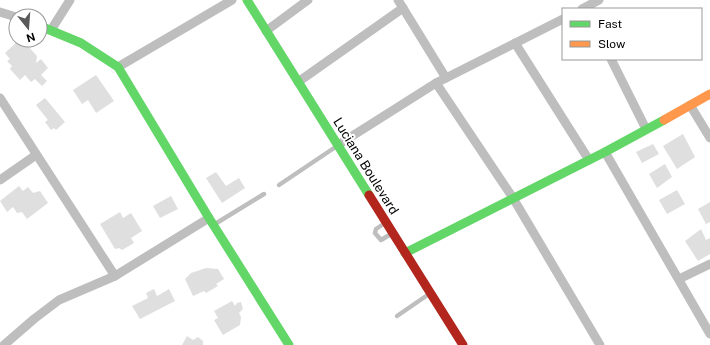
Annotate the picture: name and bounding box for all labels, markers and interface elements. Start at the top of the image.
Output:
north arrow [8,8,48,48]
legend [562,8,702,60]
text: Fast [598,17,623,31]
text: N [25,31,37,45]
text: Slow [598,37,626,51]
street label: Luciana Boulevard [330,115,402,217]

